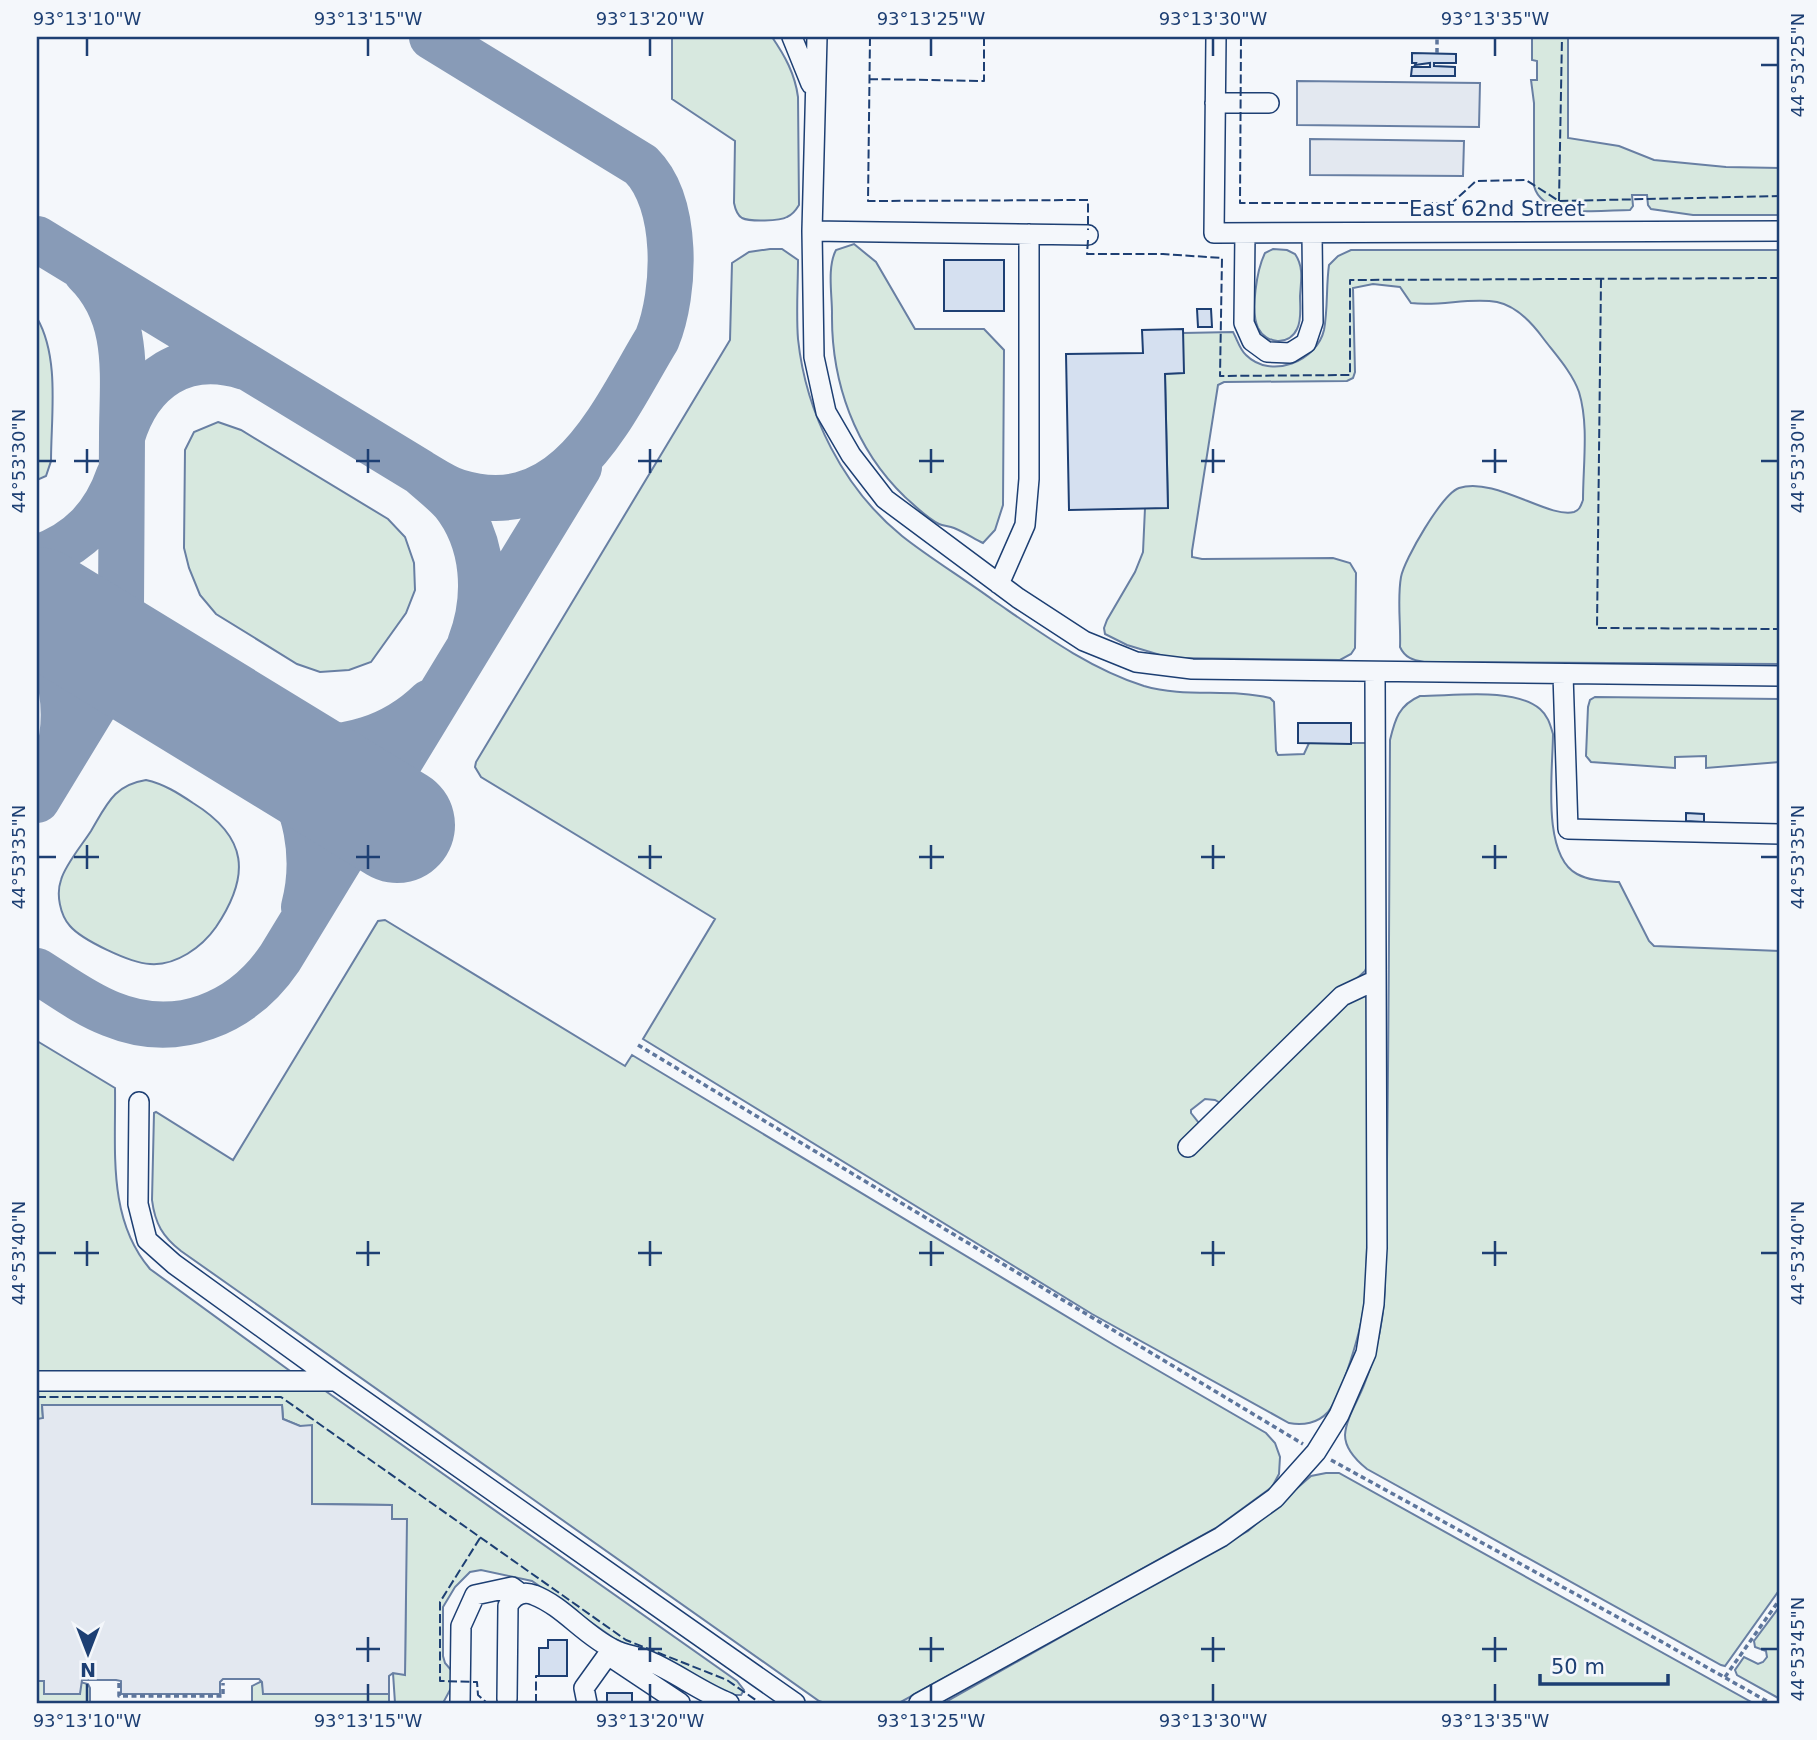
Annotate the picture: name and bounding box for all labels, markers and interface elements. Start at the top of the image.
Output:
text: 93°13'10"W [33,8,142,29]
text: 93°13'15"W [314,8,423,29]
text: 93°13'20"W [596,8,705,29]
text: 93°13'25"W [877,8,986,29]
text: 93°13'30"W [1159,8,1268,29]
text: 93°13'35"W [1441,8,1550,29]
text: 44°53'25"N [1787,13,1808,117]
street label: East 62nd Street [1409,197,1585,221]
text: 44°53'30"N [8,409,29,513]
text: 44°53'30"N [1787,409,1808,513]
text: 44°53'35"N [8,805,29,909]
text: 44°53'35"N [1787,805,1808,909]
text: 44°53'40"N [8,1201,29,1305]
text: 44°53'40"N [1787,1201,1808,1305]
text: 44°53'45"N [1787,1597,1808,1701]
north arrow [52,1618,122,1688]
scale bar [1540,1642,1668,1686]
text: 50 m [1551,1655,1605,1679]
text: N [80,1659,96,1681]
text: 93°13'10"W [33,1710,142,1731]
text: 93°13'15"W [314,1710,423,1731]
text: 93°13'20"W [596,1710,705,1731]
text: 93°13'25"W [877,1710,986,1731]
text: 93°13'30"W [1159,1710,1268,1731]
text: 93°13'35"W [1441,1710,1550,1731]

